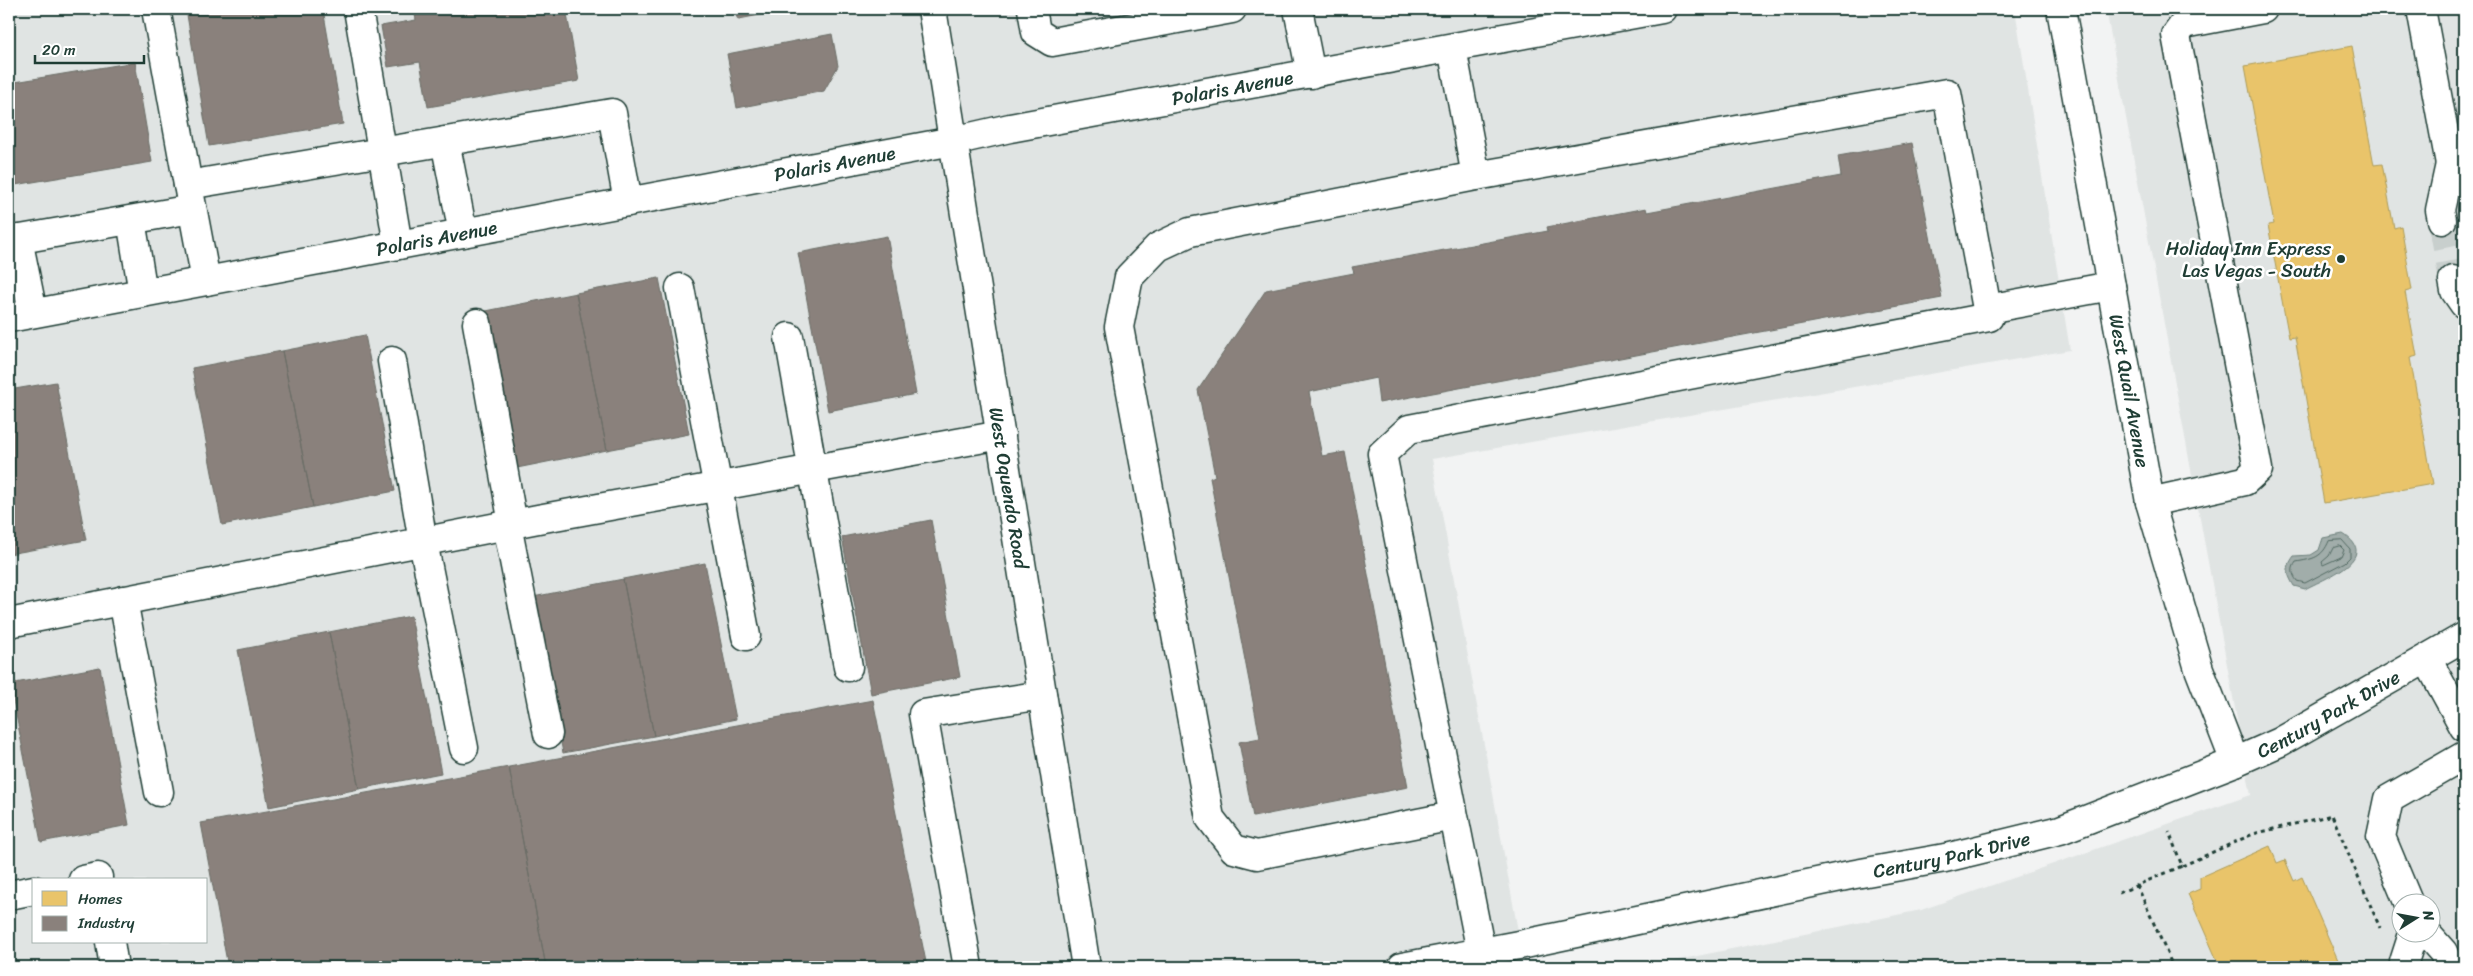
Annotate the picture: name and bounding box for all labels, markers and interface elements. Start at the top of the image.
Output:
scale bar [35,32,144,64]
text: 20 m [42,37,76,63]
street label: Polaris Avenue [1169,60,1296,115]
street label: Polaris Avenue [771,136,898,191]
street label: Polaris Avenue [373,210,500,265]
place label: Holiday Inn Express Las Vegas - South [2166,232,2331,287]
marker: Holiday Inn Express Las Vegas - South [2335,253,2347,265]
street label: West Quail Avenue [2100,311,2160,470]
street label: West Oquendo Road [980,405,1039,573]
street label: Century Park Drive [2251,660,2406,767]
street label: Century Park Drive [1870,821,2034,887]
legend [32,878,208,944]
text: Homes [78,886,122,912]
north arrow [2390,894,2440,944]
text: N [2415,907,2442,923]
text: Industry [77,910,135,936]

